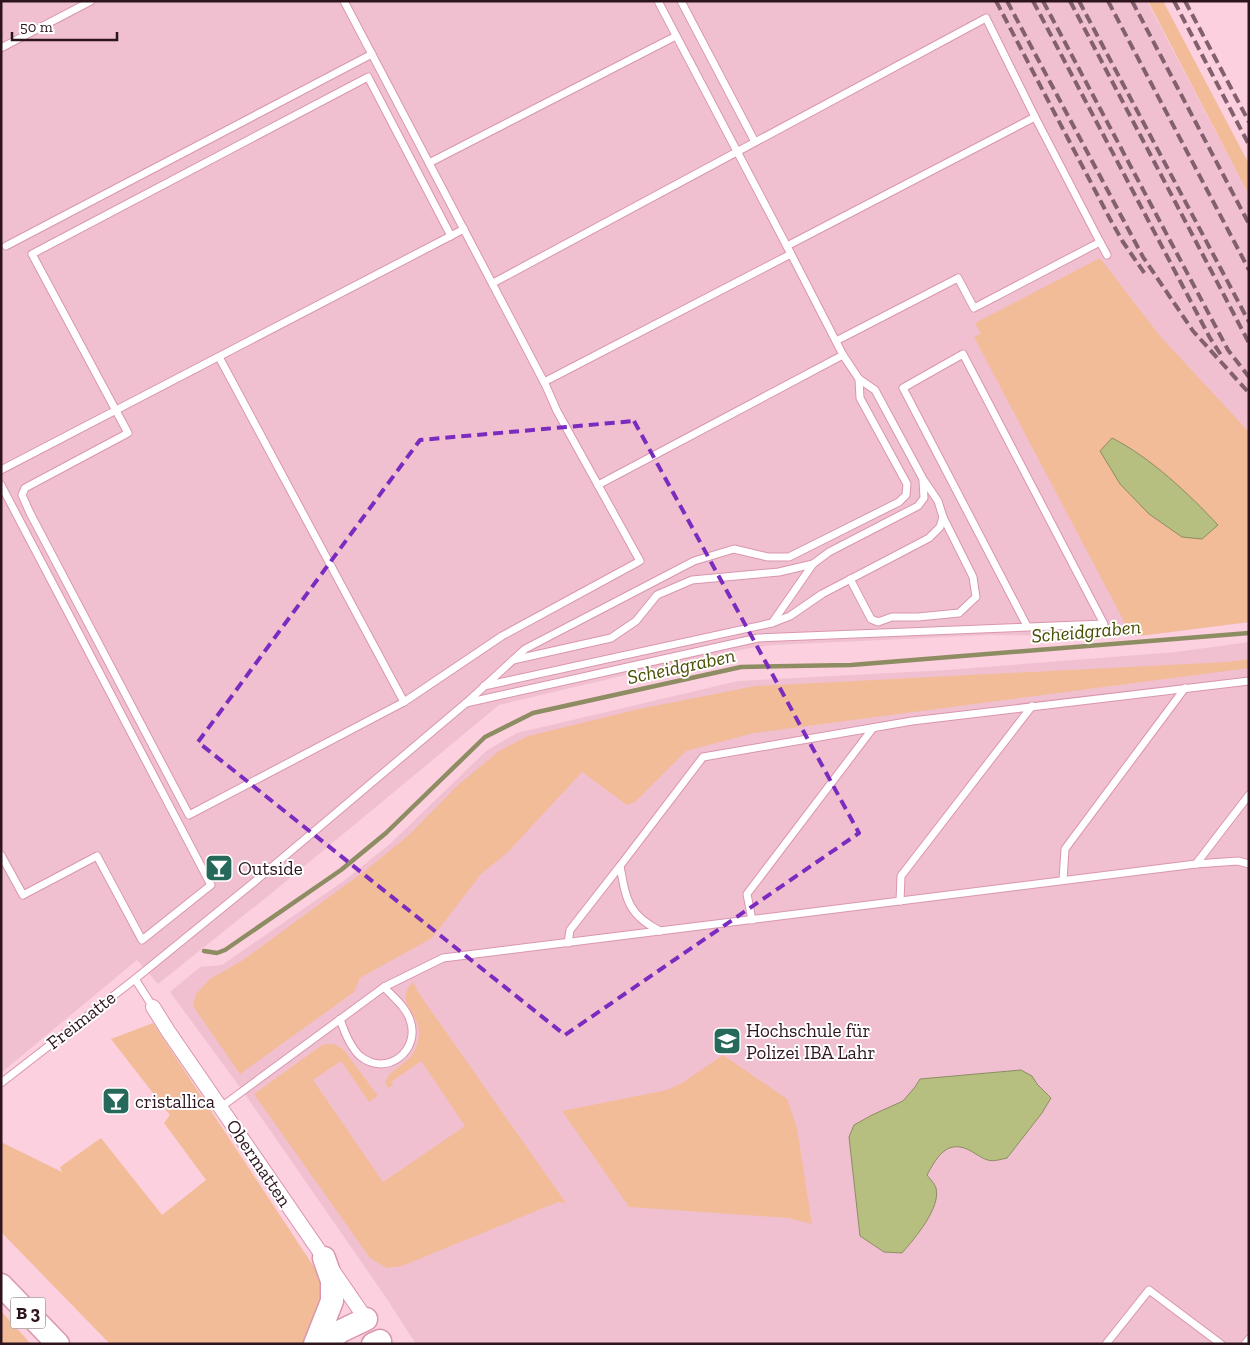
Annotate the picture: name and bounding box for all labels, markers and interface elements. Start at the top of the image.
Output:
scale bar [12,10,118,42]
text: 50 m [20,18,53,36]
water label: Scheidgraben [1030,614,1142,648]
water label: Scheidgraben [625,643,737,689]
bar icon: Outside [204,853,234,883]
place label: Outside [238,857,303,880]
street label: Freimatte [42,986,120,1054]
place label: Hochschule für Polizei IBA Lahr [746,1019,875,1064]
school or university icon: Hochschule für Polizei IBA Lahr [712,1026,742,1056]
bar icon: cristallica [101,1086,131,1116]
place label: cristallica [135,1090,215,1113]
street label: Obermatten [221,1115,297,1211]
road number: B 3 [10,1298,46,1329]

